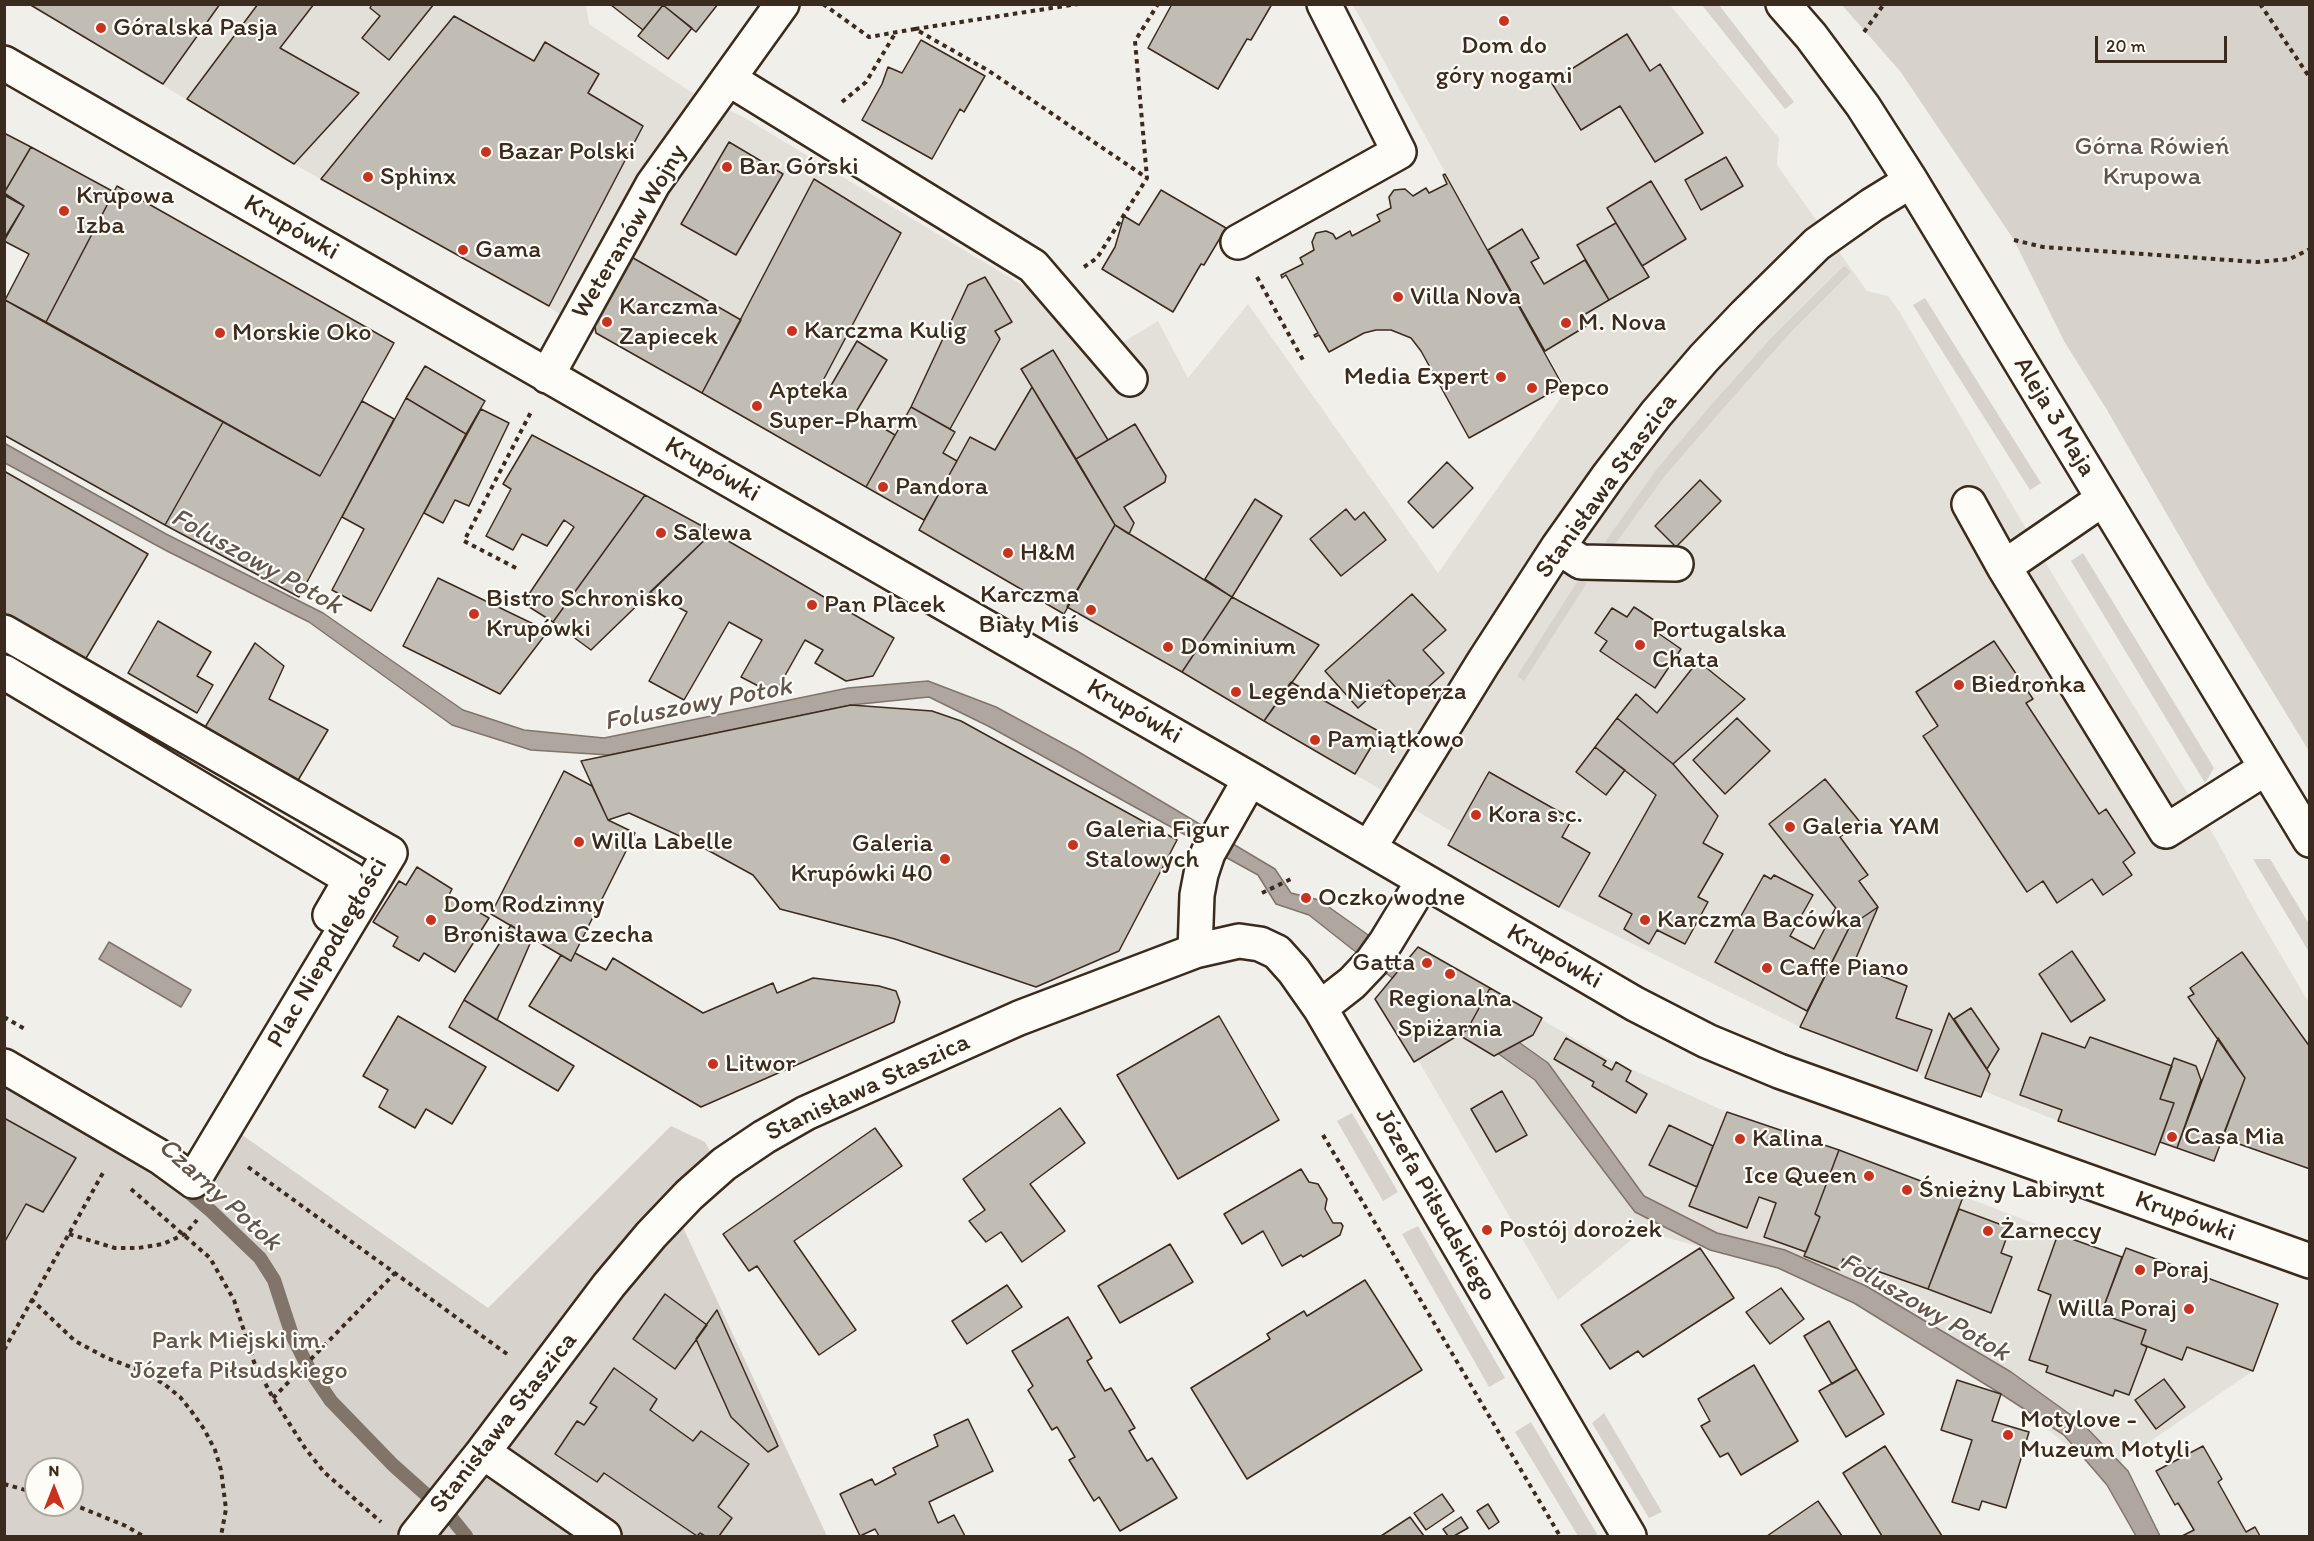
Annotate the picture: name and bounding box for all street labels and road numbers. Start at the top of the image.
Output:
street label: Weteranów Wojny [566,139,694,325]
street label: Krupówki [238,188,344,268]
street label: Aleja 3 Maja [2006,351,2102,483]
street label: Stanisława Staszica [1529,387,1685,585]
street label: Krupówki [659,430,765,510]
street label: Krupówki [1081,672,1187,752]
street label: Plac Niepodległości [261,852,395,1054]
street label: Krupówki [1501,917,1607,997]
street label: Stanisława Staszica [761,1027,975,1149]
street label: Józefa Piłsudskiego [1367,1103,1503,1307]
street label: Krupówki [2130,1184,2240,1250]
street label: Stanisława Staszica [423,1326,585,1520]

